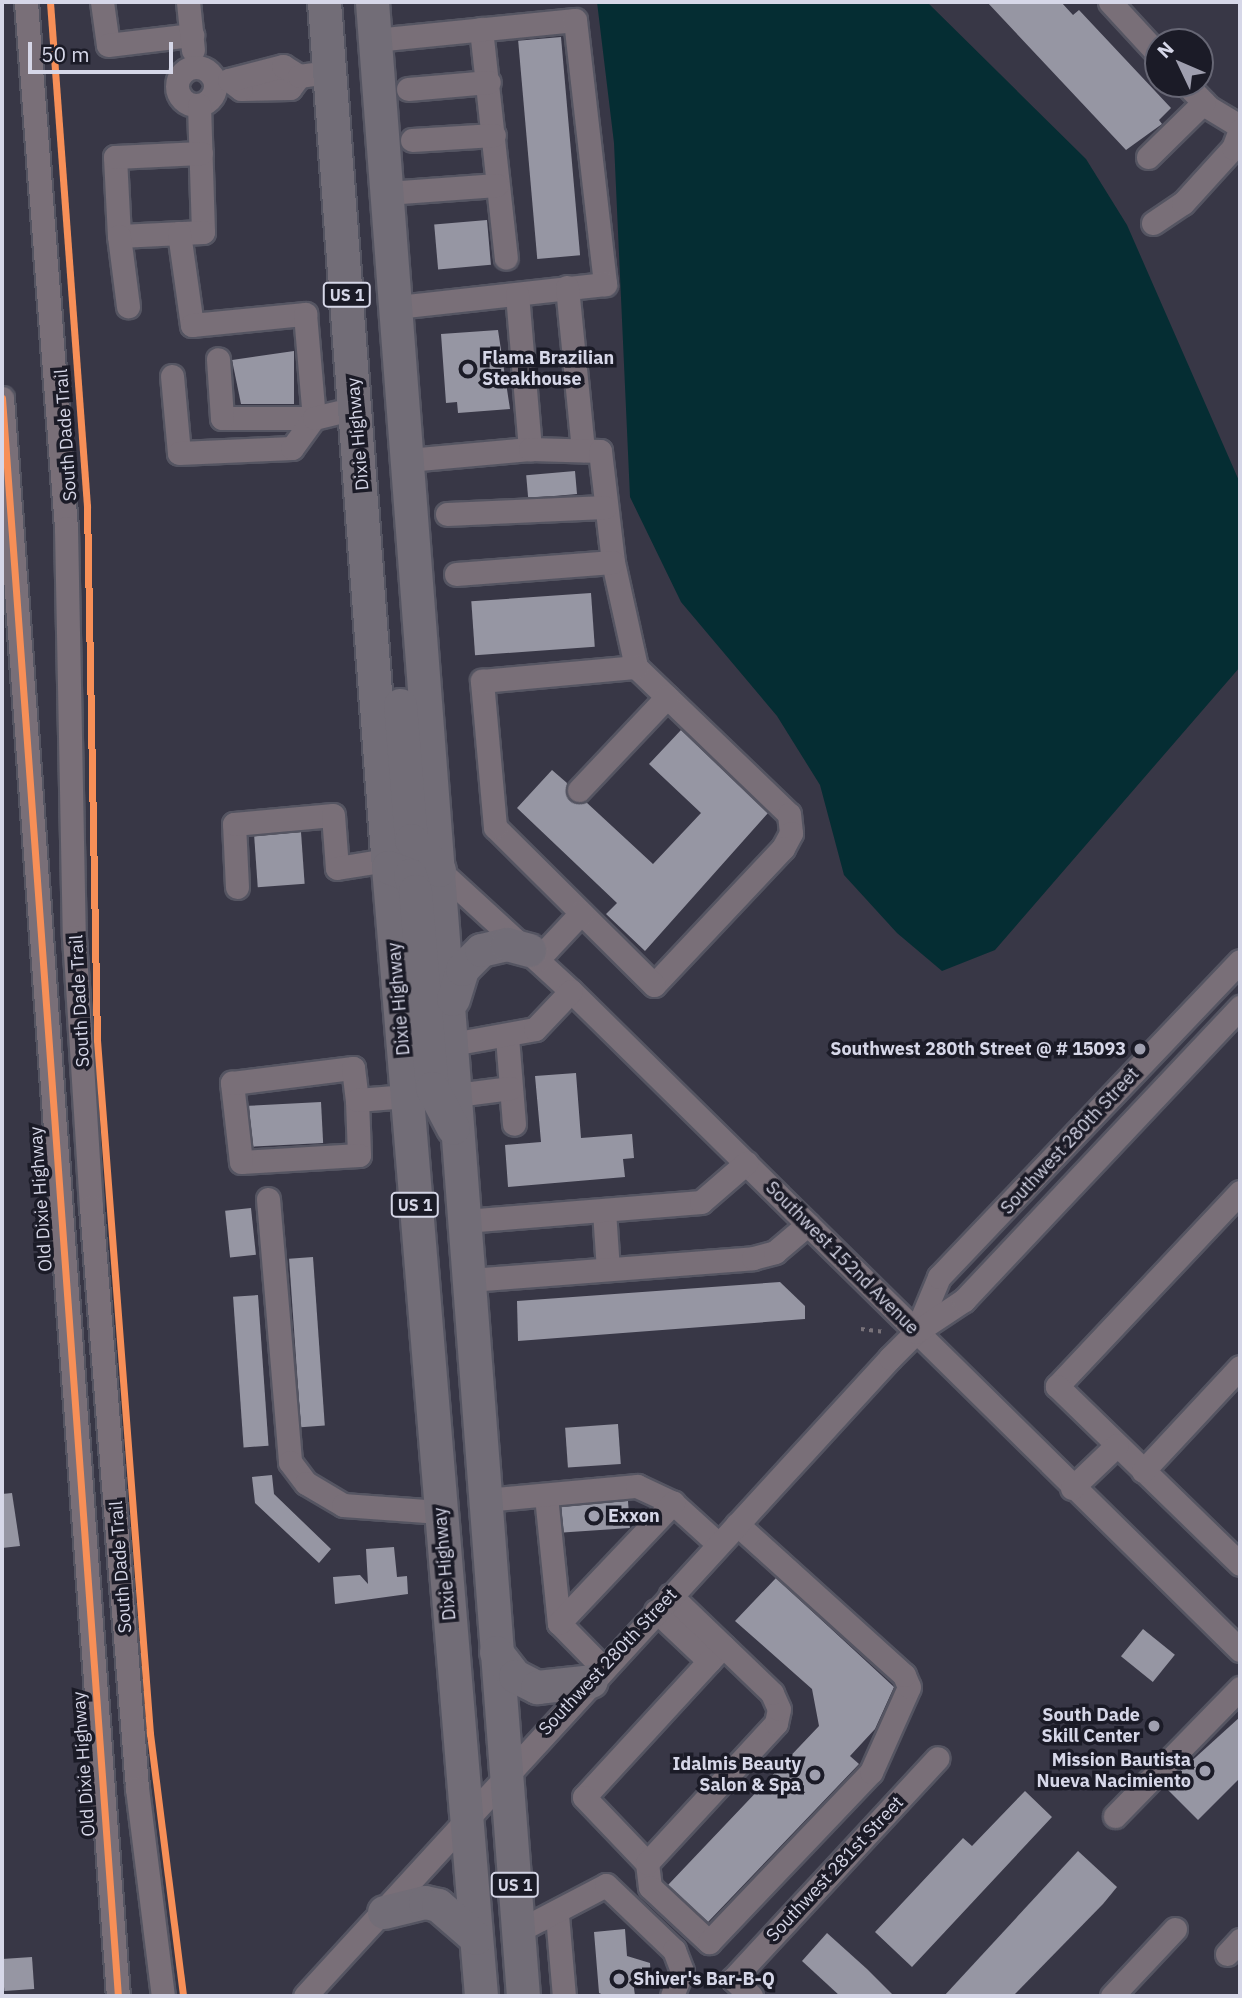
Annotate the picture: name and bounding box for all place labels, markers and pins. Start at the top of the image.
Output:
place label: Flama Brazilian Steakhouse [482,348,614,390]
marker: Flama Brazilian Steakhouse [460,361,476,377]
place label: Southwest 280th Street @ # 15093 [830,1038,1126,1060]
marker: Southwest 280th Street @ # 15093 [1132,1041,1148,1057]
place label: Exxon [608,1505,660,1527]
marker: Exxon [586,1508,602,1524]
place label: South Dade Skill Center [1041,1705,1140,1748]
marker: South Dade Skill Center [1146,1718,1162,1734]
place label: Mission Bautista Nueva Nacimiento [1037,1750,1191,1792]
place label: Idalmis Beauty Salon & Spa [673,1754,801,1796]
marker: Mission Bautista Nueva Nacimiento [1197,1763,1213,1779]
marker: Idalmis Beauty Salon & Spa [807,1767,823,1783]
place label: Shiver's Bar-B-Q [633,1968,775,1990]
marker: Shiver's Bar-B-Q [611,1971,627,1987]

